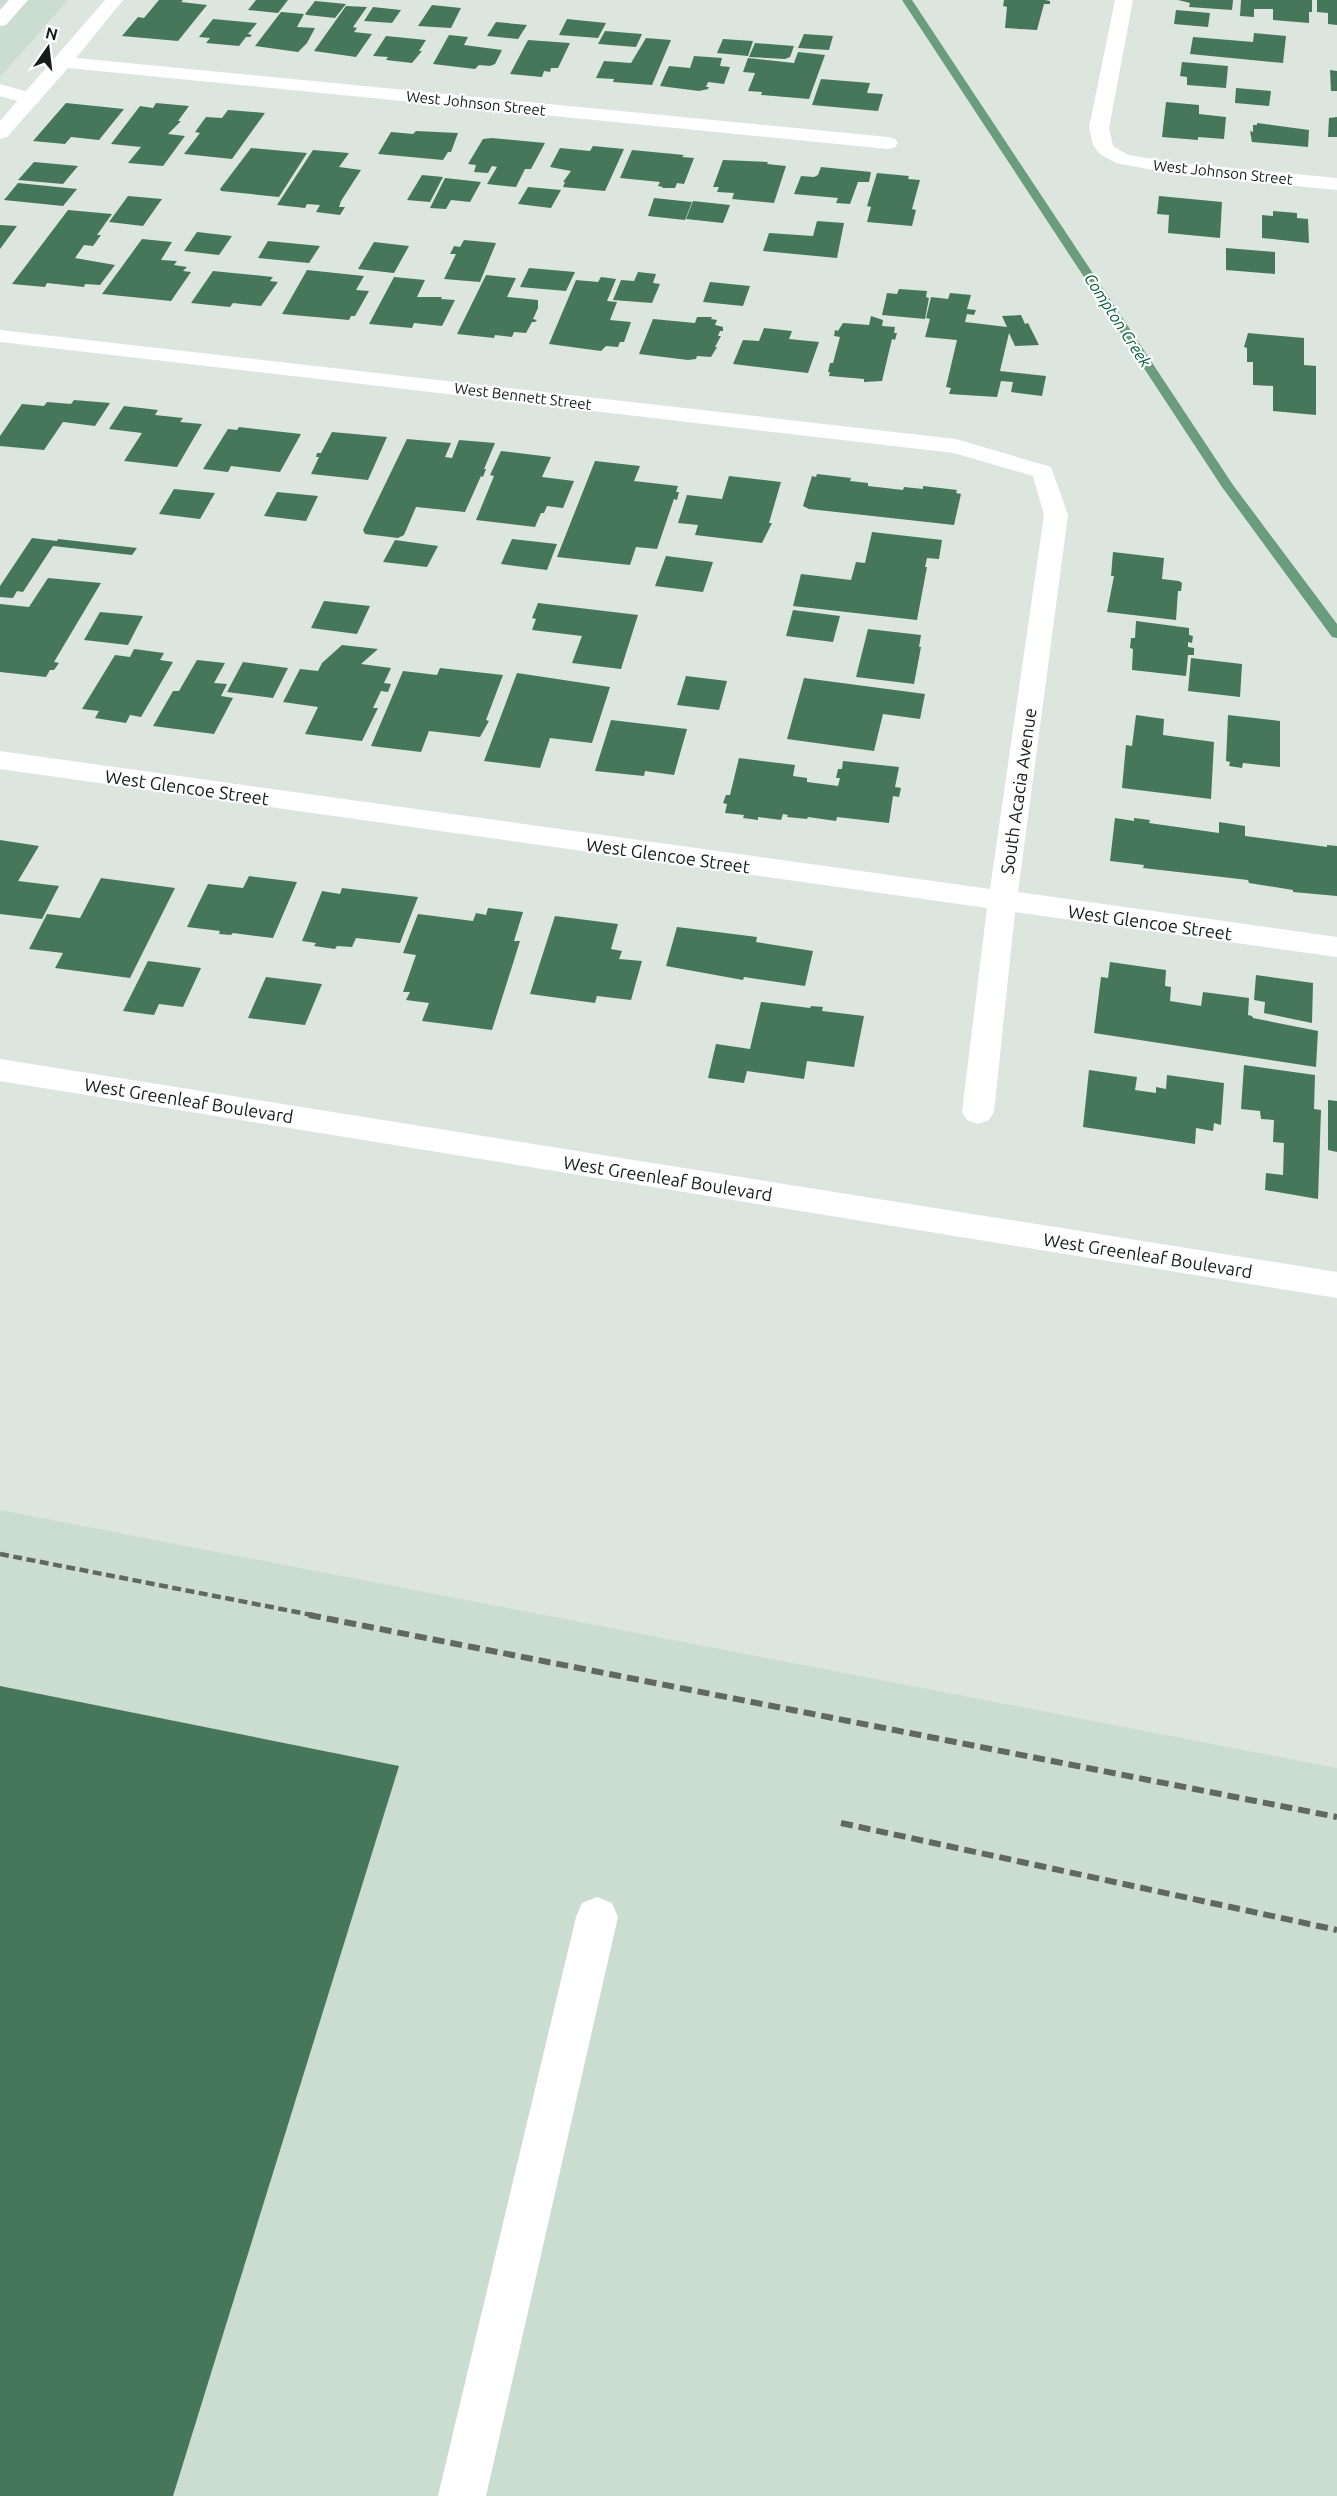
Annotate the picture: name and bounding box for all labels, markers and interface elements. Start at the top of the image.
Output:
north arrow [18,18,78,78]
text: N [44,23,60,44]
street label: West Johnson Street [405,87,547,119]
street label: West Johnson Street [1152,156,1294,188]
water label: Compton Creek [1081,270,1155,371]
street label: West Bennett Street [453,379,593,413]
street label: South Acacia Avenue [996,707,1040,875]
street label: West Glencoe Street [104,766,270,808]
street label: West Glencoe Street [585,834,751,876]
street label: West Glencoe Street [1067,901,1233,943]
street label: West Greenleaf Boulevard [83,1074,295,1126]
street label: West Greenleaf Boulevard [562,1152,774,1204]
street label: West Greenleaf Boulevard [1042,1229,1254,1281]

